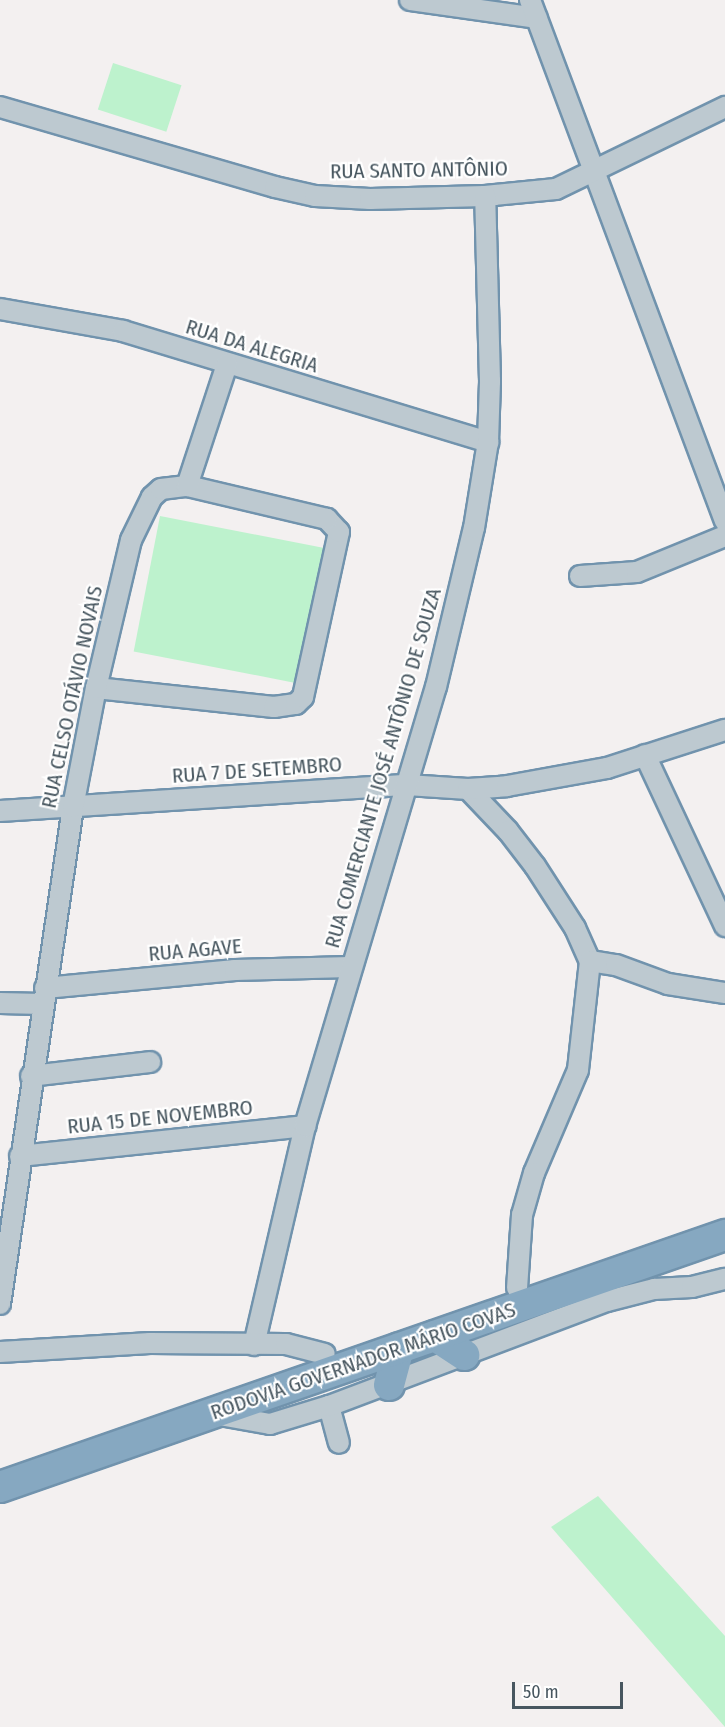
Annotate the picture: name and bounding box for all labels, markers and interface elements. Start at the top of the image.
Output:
street label: RUA SANTO ANTÔNIO [330,156,508,184]
street label: RUA DA ALEGRIA [183,314,321,378]
street label: RUA CELSO OTÁVIO NOVAIS [36,583,108,811]
street label: RUA COMERCIANTE JOSÉ ANTÔNIO DE SOUZA [319,585,447,951]
street label: RUA 7 DE SETEMBRO [171,751,343,789]
street label: RUA AGAVE [147,933,243,967]
street label: RUA 15 DE NOVEMBRO [66,1095,254,1139]
street label: RODOVIA GOVERNADOR MÁRIO COVAS [207,1297,519,1425]
scale bar [515,1670,626,1708]
text: 50 m [523,1681,559,1703]

